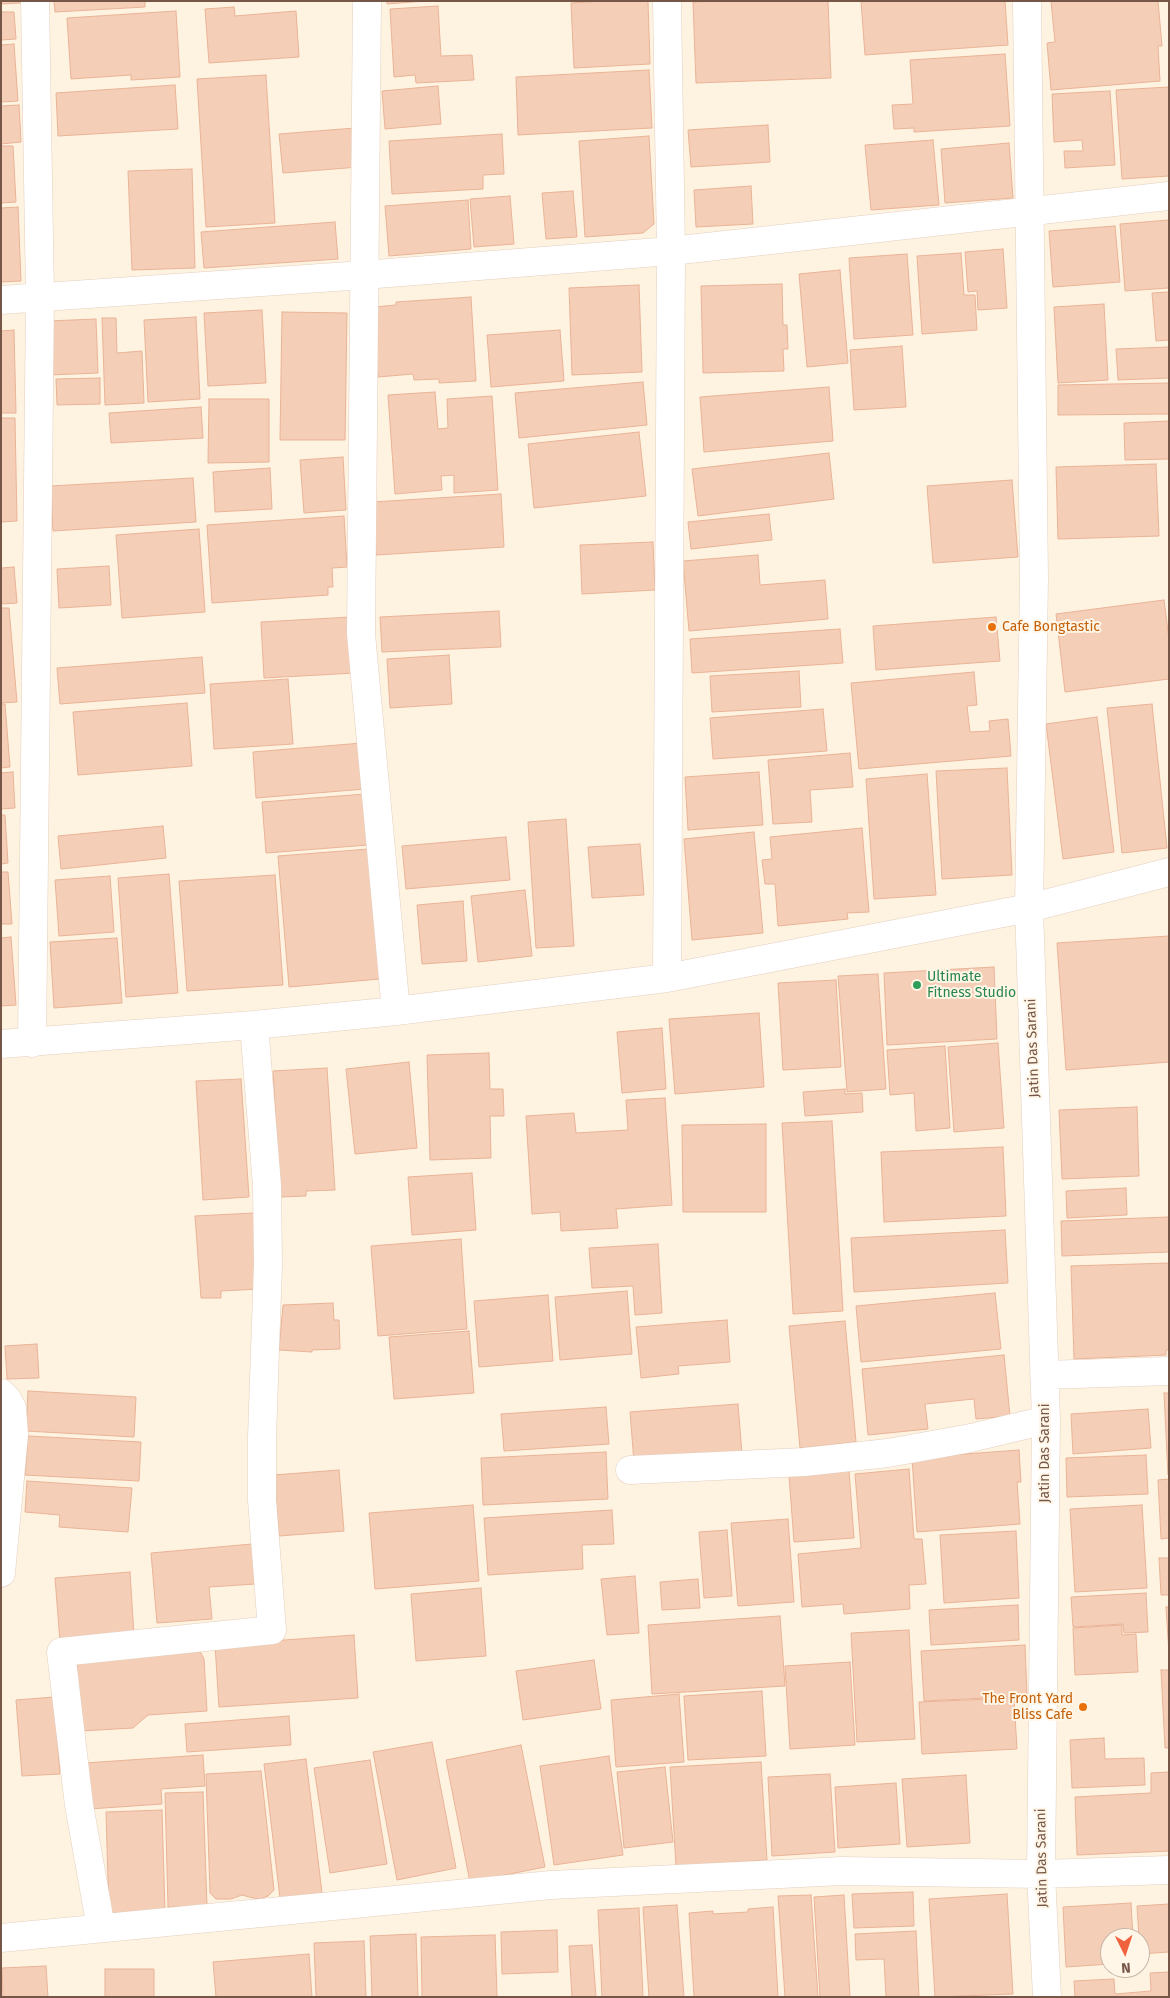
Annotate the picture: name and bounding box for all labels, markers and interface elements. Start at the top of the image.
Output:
place label: Cafe Bongtastic [1002,619,1100,635]
marker: Cafe Bongtastic [986,621,998,633]
place label: Ultimate Fitness Studio [927,969,1016,1002]
marker: Ultimate Fitness Studio [911,979,923,991]
street label: Jatin Das Sarani [1023,998,1043,1098]
street label: Jatin Das Sarani [1037,1403,1053,1503]
place label: The Front Yard Bliss Cafe [982,1691,1073,1724]
marker: The Front Yard Bliss Cafe [1077,1701,1089,1713]
street label: Jatin Das Sarani [1033,1808,1051,1908]
north arrow [1100,1928,1150,1978]
text: N [1121,1959,1131,1976]

